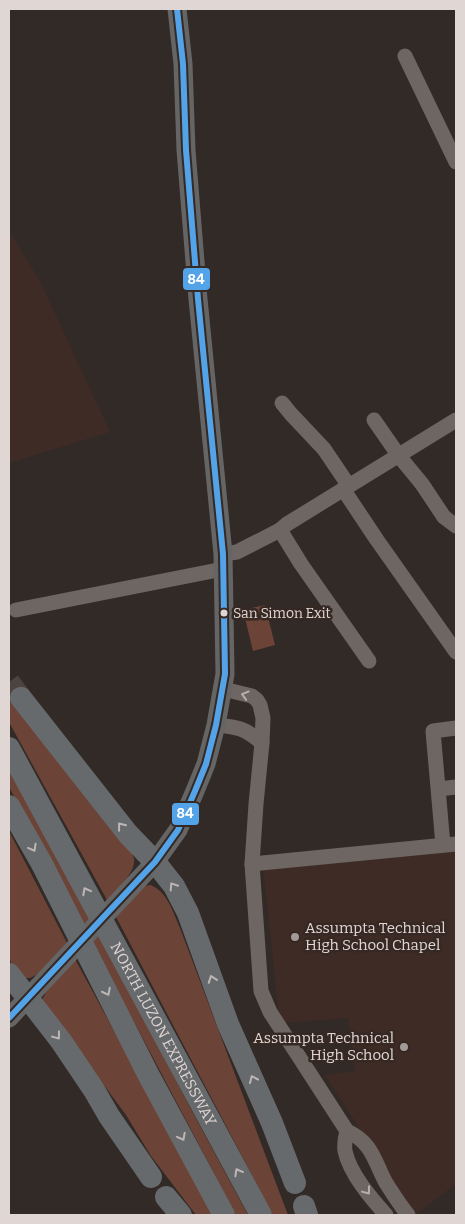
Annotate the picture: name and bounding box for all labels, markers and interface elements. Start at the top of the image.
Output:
line badge: 84 [182,267,211,291]
text: 84 [188,271,205,288]
place label: San Simon Exit [233,605,331,622]
marker: San Simon Exit [219,608,229,618]
one-way arrow [241,690,249,700]
line badge: 84 [171,802,200,826]
text: 84 [177,805,194,822]
one-way arrow [119,823,127,832]
one-way arrow [26,843,36,852]
one-way arrow [170,883,179,892]
one-way arrow [82,887,92,896]
place label: Assumpta Technical High School Chapel [305,919,446,954]
marker: Assumpta Technical High School Chapel [289,931,301,943]
street label: NORTH LUZON EXPRESSWAY [106,939,220,1129]
one-way arrow [208,975,218,983]
one-way arrow [101,987,111,996]
place label: Assumpta Technical High School [253,1029,394,1064]
one-way arrow [52,1030,60,1039]
marker: Assumpta Technical High School [398,1041,410,1053]
one-way arrow [248,1075,259,1084]
one-way arrow [176,1131,186,1140]
one-way arrow [234,1169,244,1178]
one-way arrow [361,1185,370,1195]

